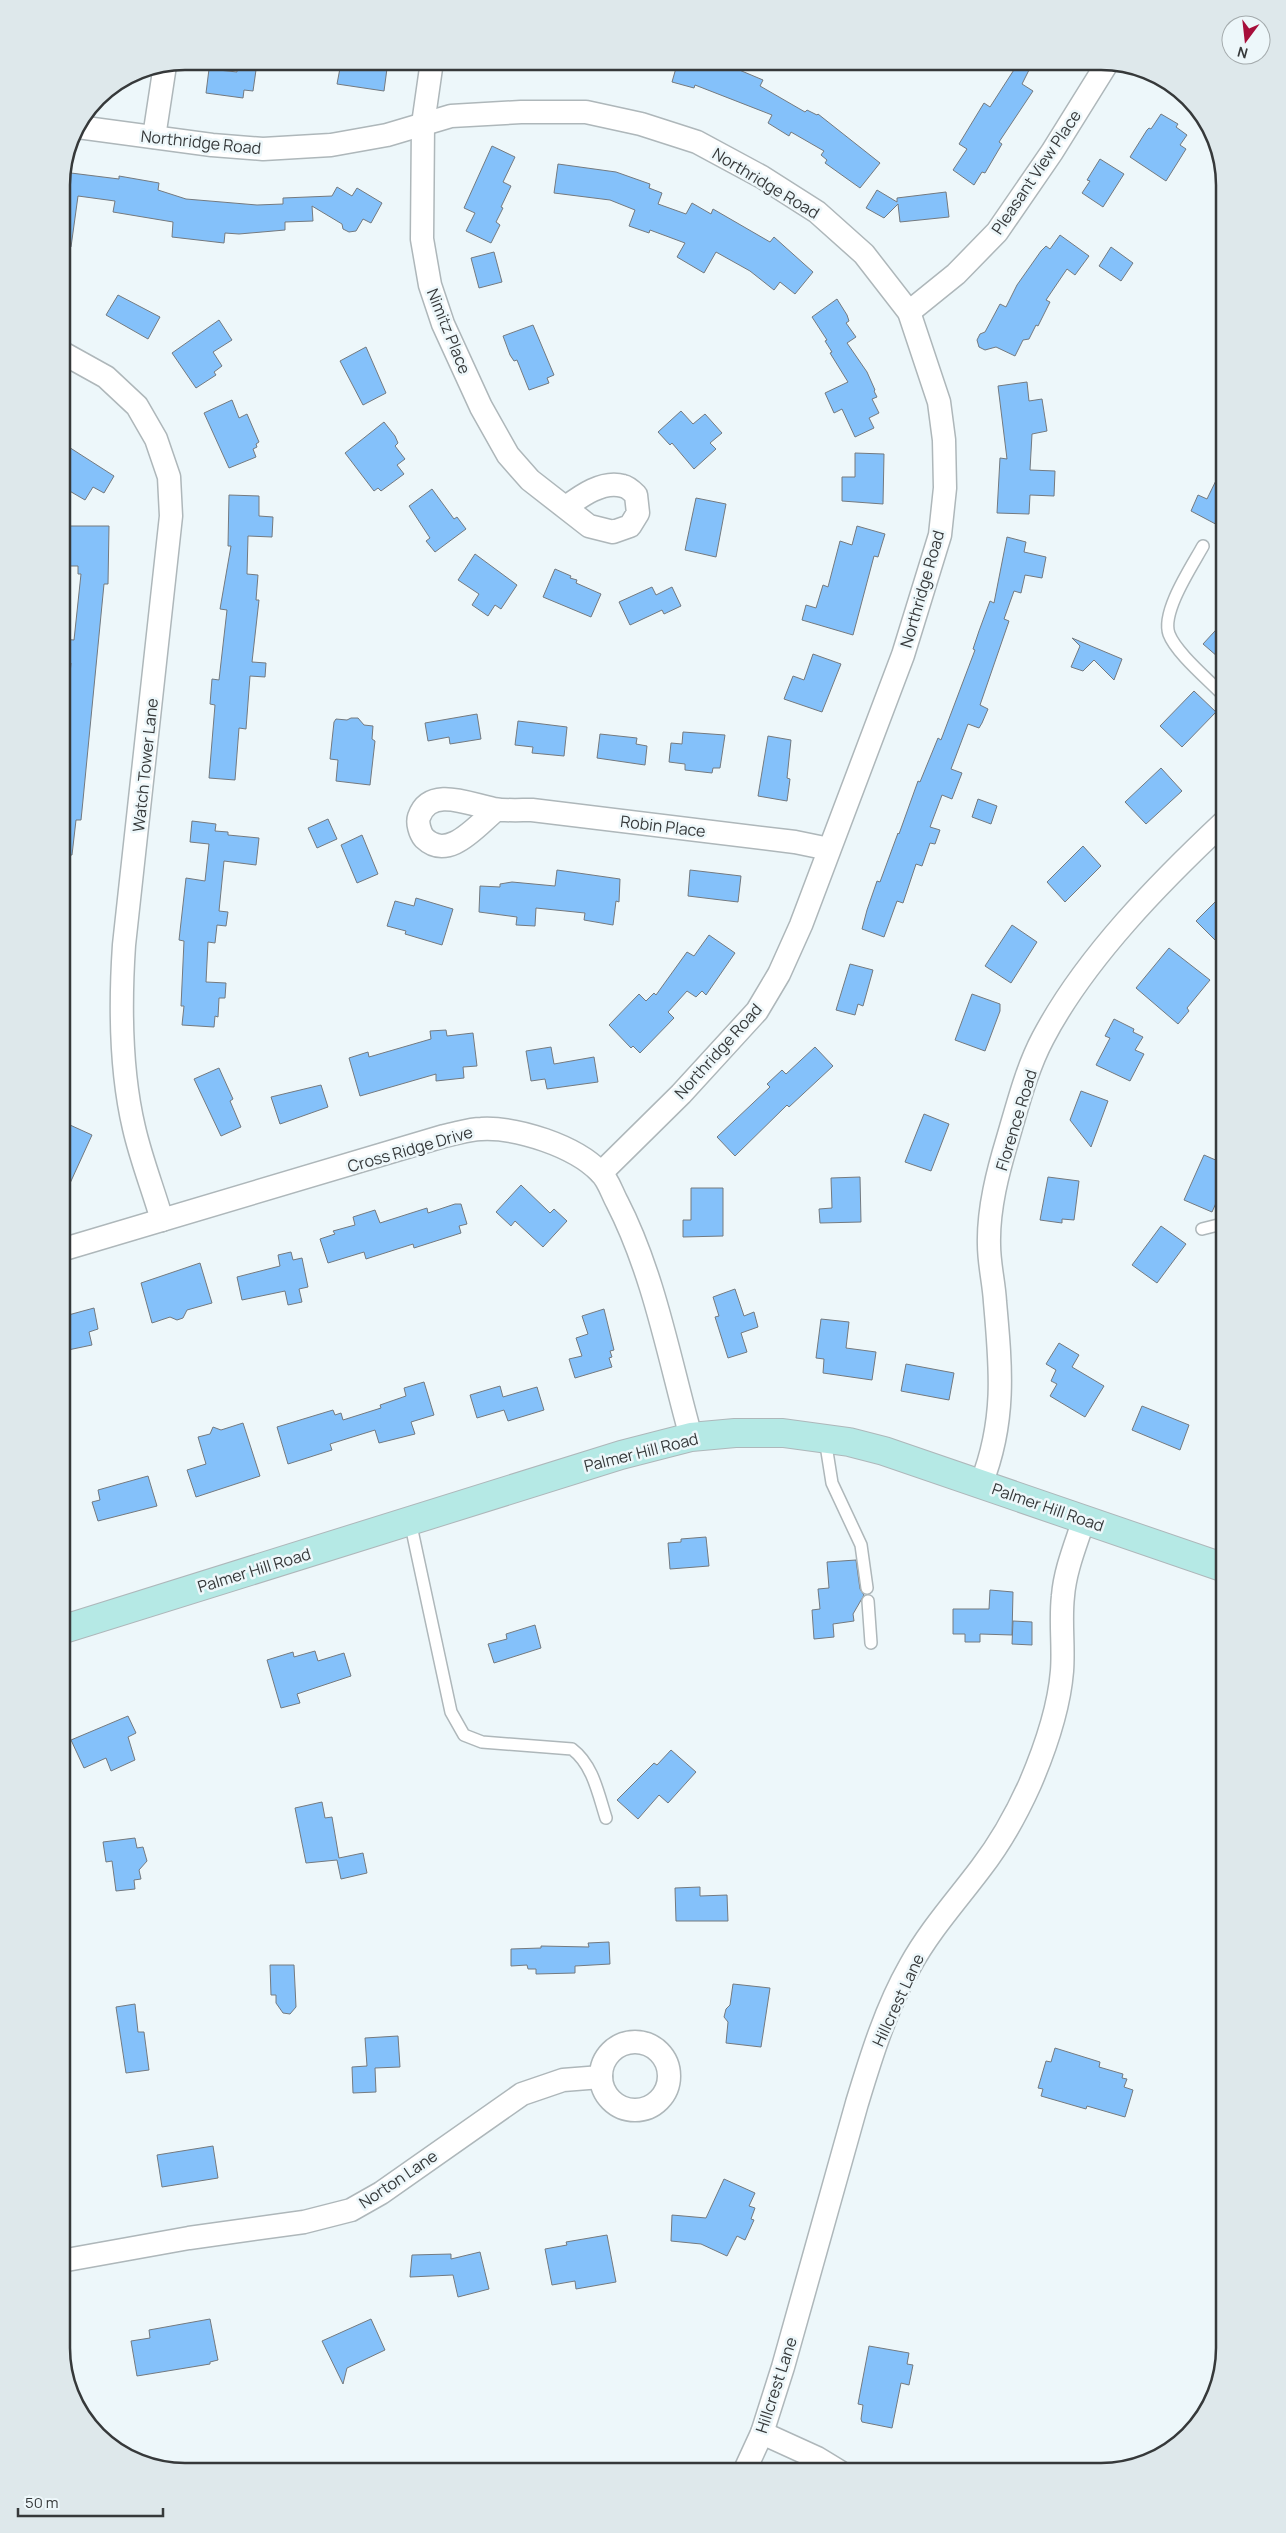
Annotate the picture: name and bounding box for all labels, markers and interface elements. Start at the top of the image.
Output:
north arrow [1221,15,1271,65]
text: N [1235,43,1250,64]
street label: Pleasant View Place [986,105,1086,239]
street label: Northridge Road [140,125,262,159]
street label: Northridge Road [708,142,824,224]
street label: Nimitz Place [422,285,476,377]
street label: Northridge Road [895,528,949,650]
street label: Watch Tower Lane [127,697,163,833]
street label: Robin Place [619,810,707,842]
street label: Northridge Road [669,999,767,1103]
street label: Florence Road [990,1067,1042,1173]
street label: Cross Ridge Drive [345,1121,475,1177]
street label: Palmer Hill Road [582,1427,700,1477]
street label: Palmer Hill Road [989,1478,1107,1536]
street label: Palmer Hill Road [195,1542,313,1598]
street label: Hillcrest Lane [867,1950,929,2050]
street label: Norton Lane [354,2145,442,2213]
street label: Hillcrest Lane [750,2334,802,2436]
scale bar [18,2486,162,2518]
text: 50 m [25,2492,59,2513]

